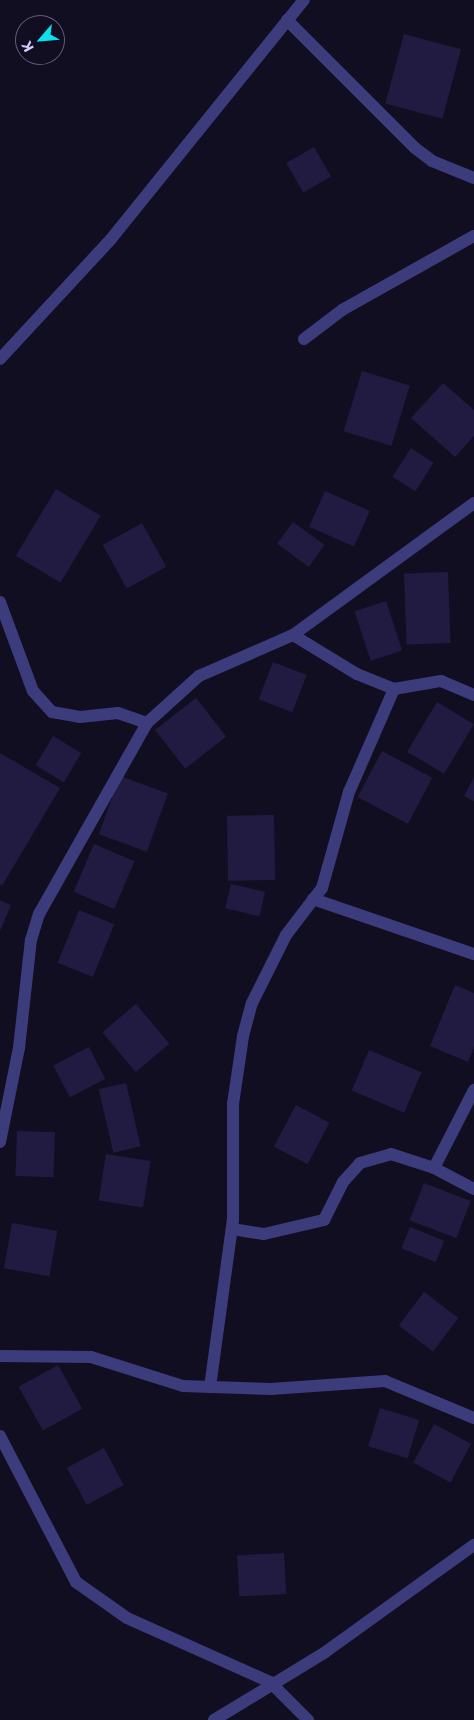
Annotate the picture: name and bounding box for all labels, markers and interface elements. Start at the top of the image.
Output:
north arrow [15,15,65,65]
text: K [17,38,37,55]

